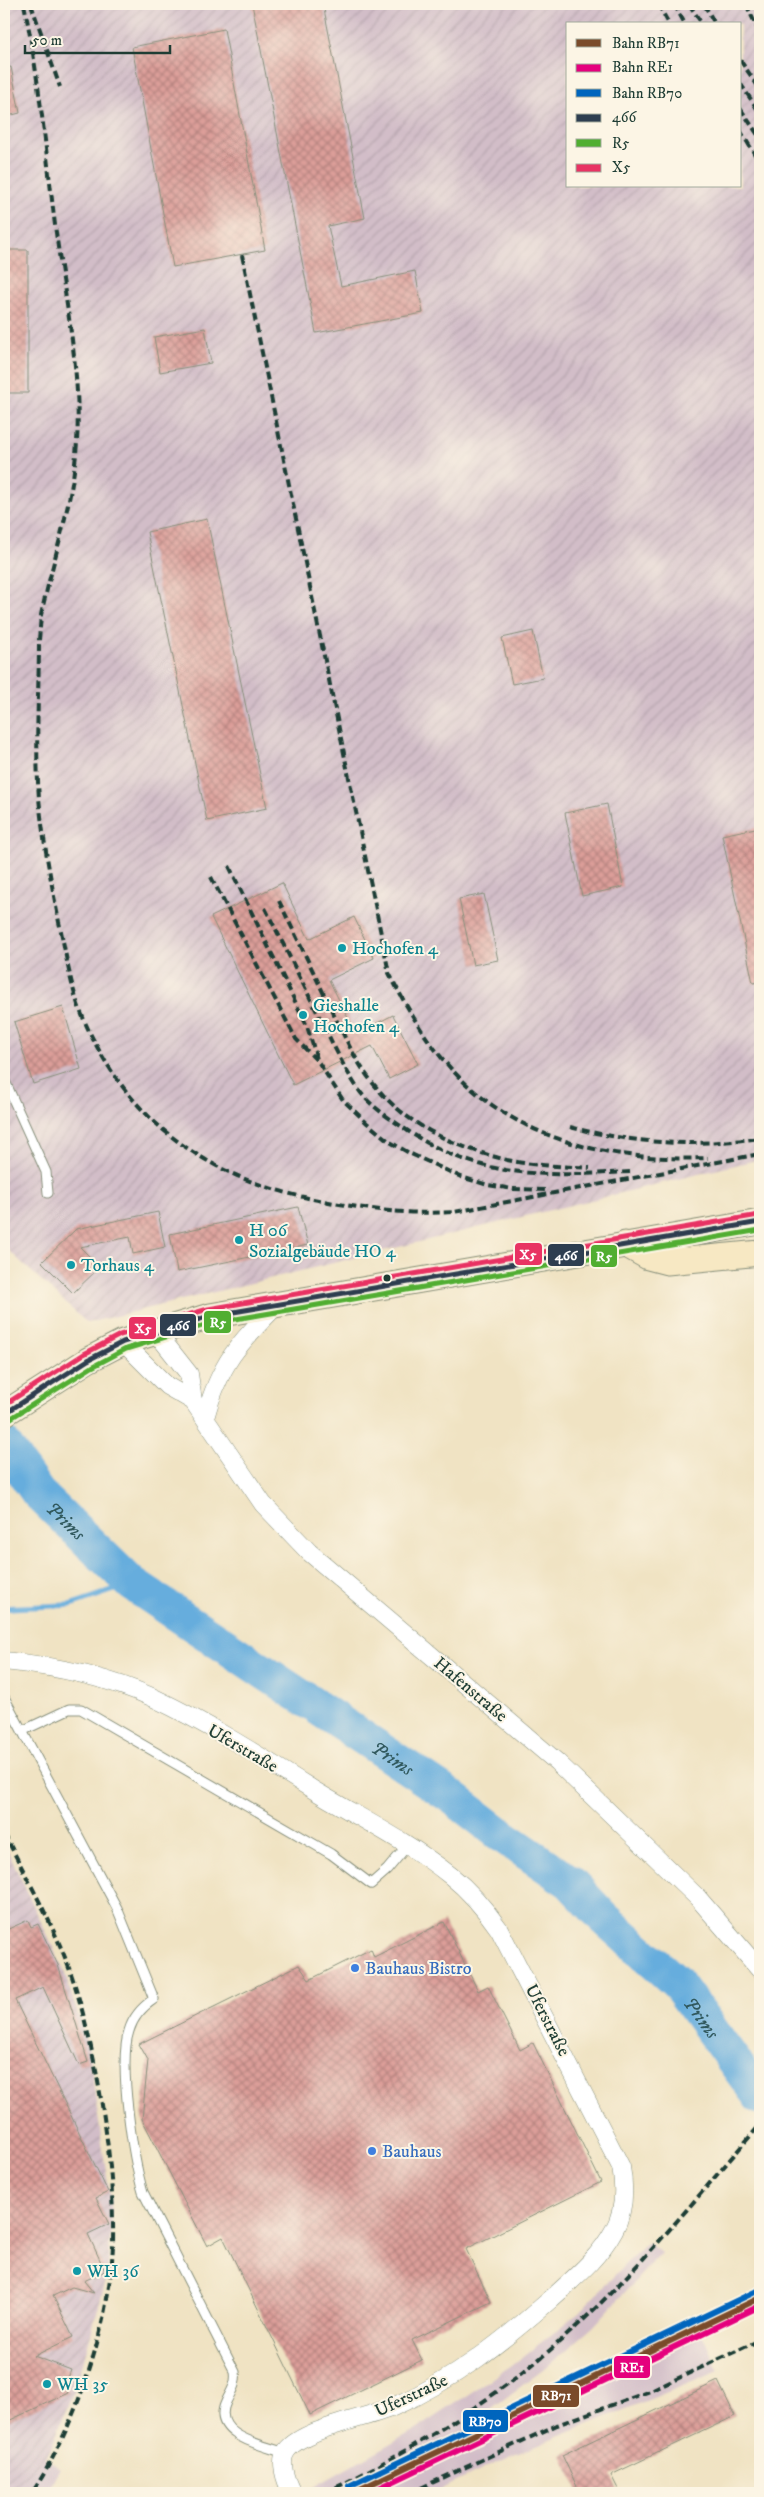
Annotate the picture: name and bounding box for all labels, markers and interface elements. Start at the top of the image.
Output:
scale bar [25,22,170,54]
legend [566,22,742,188]
text: 50 m [32,31,62,50]
text: Bahn RB71 [612,34,680,53]
text: Bahn RE1 [612,58,673,77]
text: Bahn RB70 [612,84,682,103]
text: 466 [612,108,637,127]
text: R5 [612,134,630,153]
text: X5 [612,158,631,177]
place label: Hochofen 4 [352,938,439,960]
marker: Hochofen 4 [336,942,348,954]
place label: Gieshalle Hochofen 4 [313,995,400,1038]
marker: Gieshalle Hochofen 4 [297,1009,309,1021]
place label: H 06 Sozialgebäude HO 4 [249,1220,396,1263]
marker: H 06 Sozialgebäude HO 4 [233,1234,245,1246]
line badge: X5 [514,1242,543,1266]
line badge: 466 [547,1243,585,1267]
line badge: R5 [590,1244,618,1268]
text: X5 [519,1246,537,1264]
text: 466 [554,1247,578,1265]
text: R5 [596,1248,612,1266]
place label: Torhaus 4 [81,1255,155,1277]
marker: Torhaus 4 [65,1259,77,1271]
unlabelled marker [382,1273,392,1283]
line badge: R5 [203,1310,232,1334]
line badge: 466 [159,1313,197,1337]
text: R5 [210,1314,226,1332]
line badge: X5 [128,1316,157,1340]
text: 466 [166,1317,190,1335]
text: X5 [134,1320,152,1338]
water label: Prims [41,1497,91,1547]
street label: Hafenstraße [429,1652,512,1727]
street label: Uferstraße [203,1720,282,1778]
water label: Prims [367,1737,419,1782]
place label: Bauhaus Bistro [365,1958,472,1980]
marker: Bauhaus Bistro [349,1962,361,1974]
street label: Uferstraße [520,1981,575,2060]
water label: Prims [678,1993,724,2044]
place label: Bauhaus [382,2141,442,2163]
marker: Bauhaus [366,2145,378,2157]
place label: WH 36 [86,2261,139,2283]
marker: WH 36 [71,2265,83,2277]
line badge: RE1 [613,2355,651,2379]
text: RE1 [620,2359,644,2377]
street label: Uferstraße [372,2369,451,2422]
place label: WH 35 [56,2374,108,2396]
marker: WH 35 [41,2378,53,2390]
line badge: RB71 [532,2384,580,2408]
text: RB71 [541,2387,571,2405]
line badge: RB70 [462,2409,509,2433]
text: RB70 [468,2413,502,2431]

